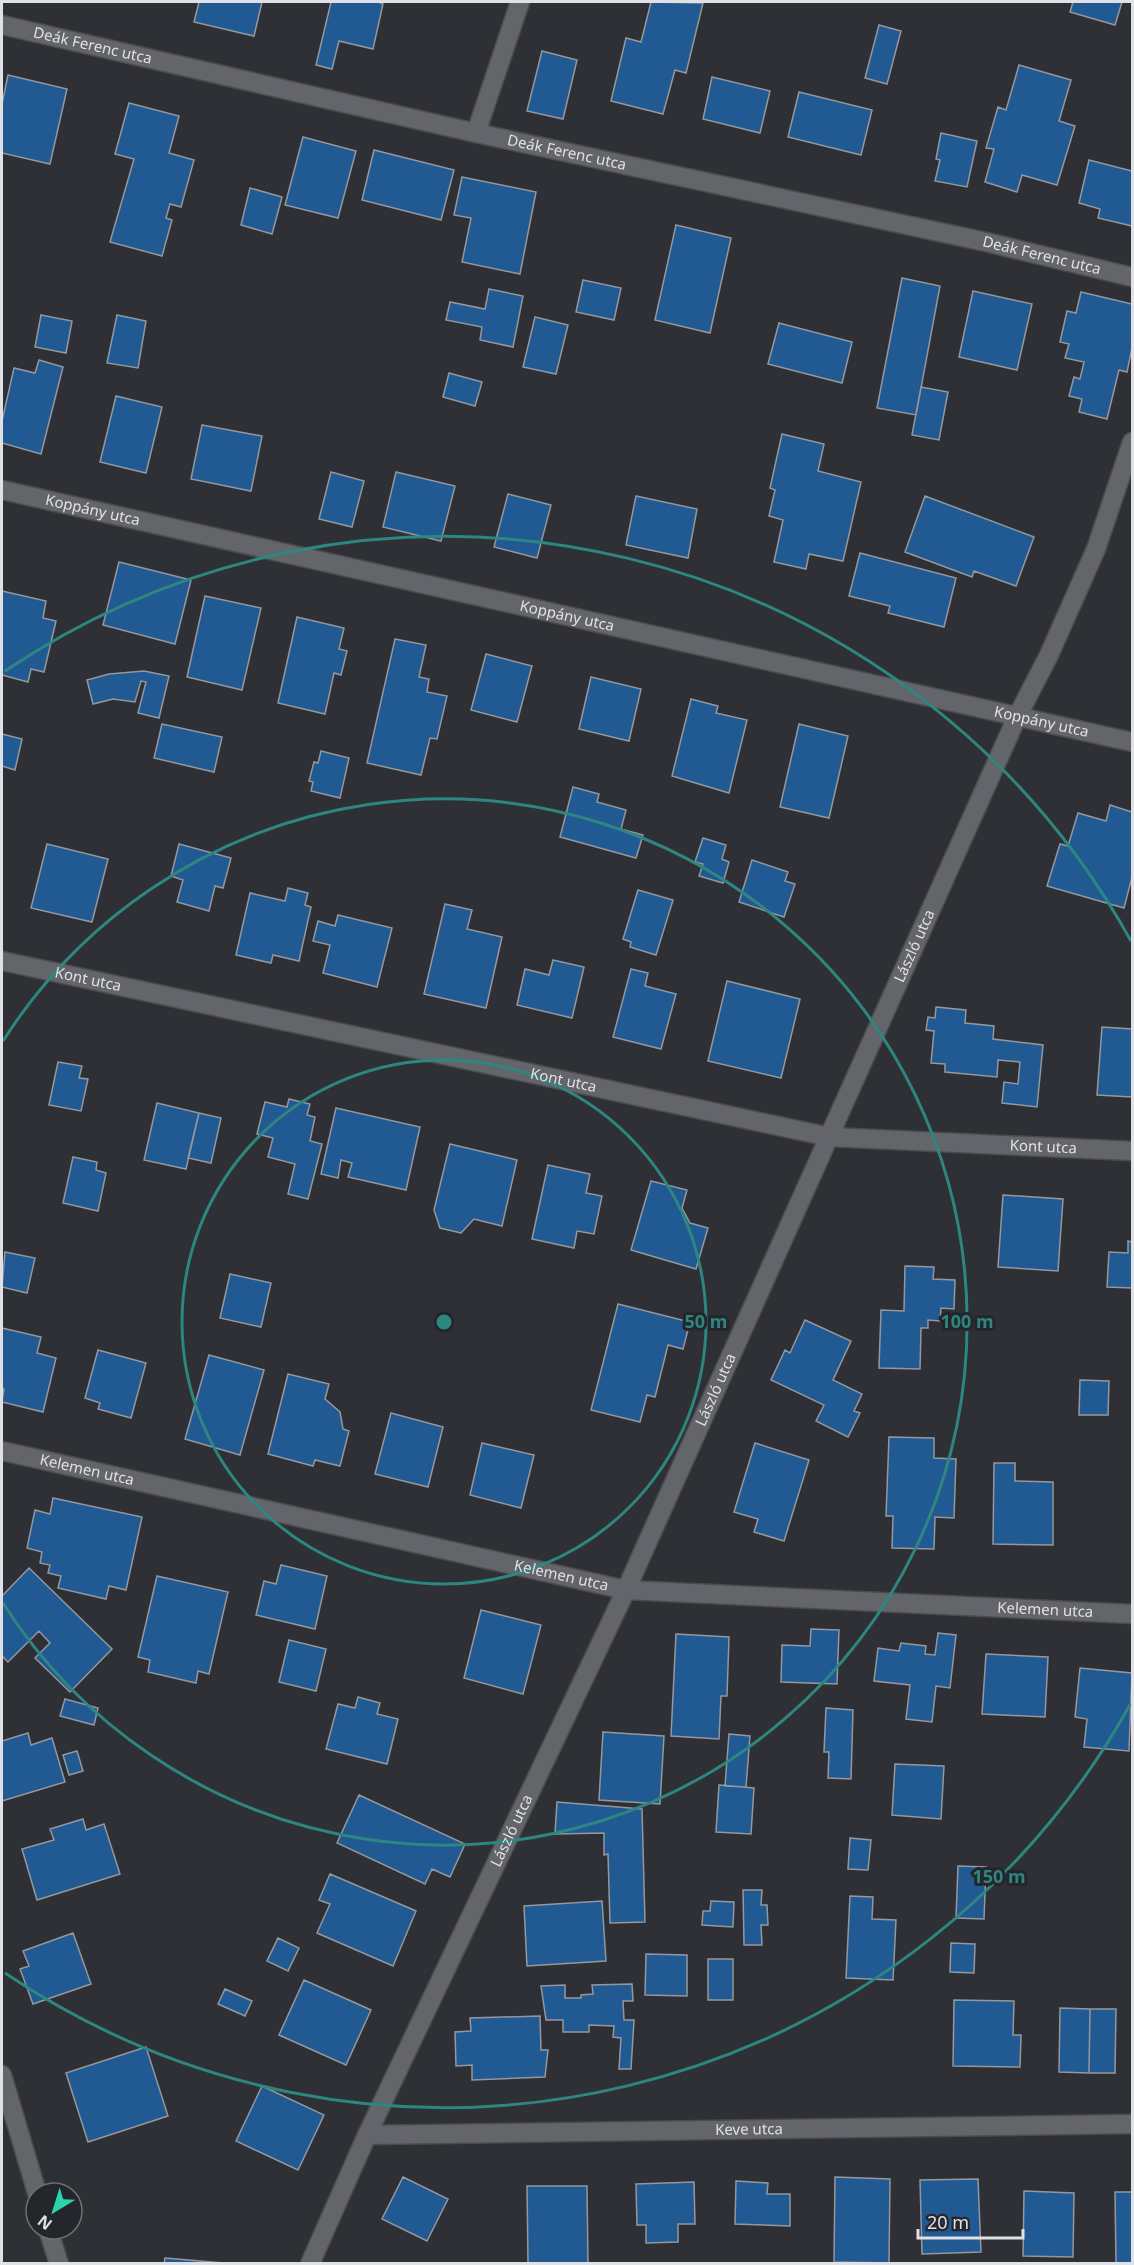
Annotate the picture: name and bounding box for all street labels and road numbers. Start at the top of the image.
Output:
street label: Deák Ferenc utca [32,21,154,68]
street label: Deák Ferenc utca [506,129,628,174]
street label: Deák Ferenc utca [981,231,1103,278]
street label: Koppány utca [44,489,142,530]
street label: Koppány utca [518,595,617,635]
street label: Koppány utca [992,701,1091,741]
street label: László utca [888,906,939,985]
street label: Kont utca [53,962,123,995]
street label: Kont utca [529,1063,599,1096]
street label: Kont utca [1009,1134,1077,1157]
street label: László utca [690,1350,740,1429]
street label: Kelemen utca [38,1449,136,1489]
street label: Kelemen utca [512,1554,611,1595]
street label: Kelemen utca [997,1597,1094,1621]
street label: László utca [485,1791,536,1870]
street label: Keve utca [715,2118,783,2139]

